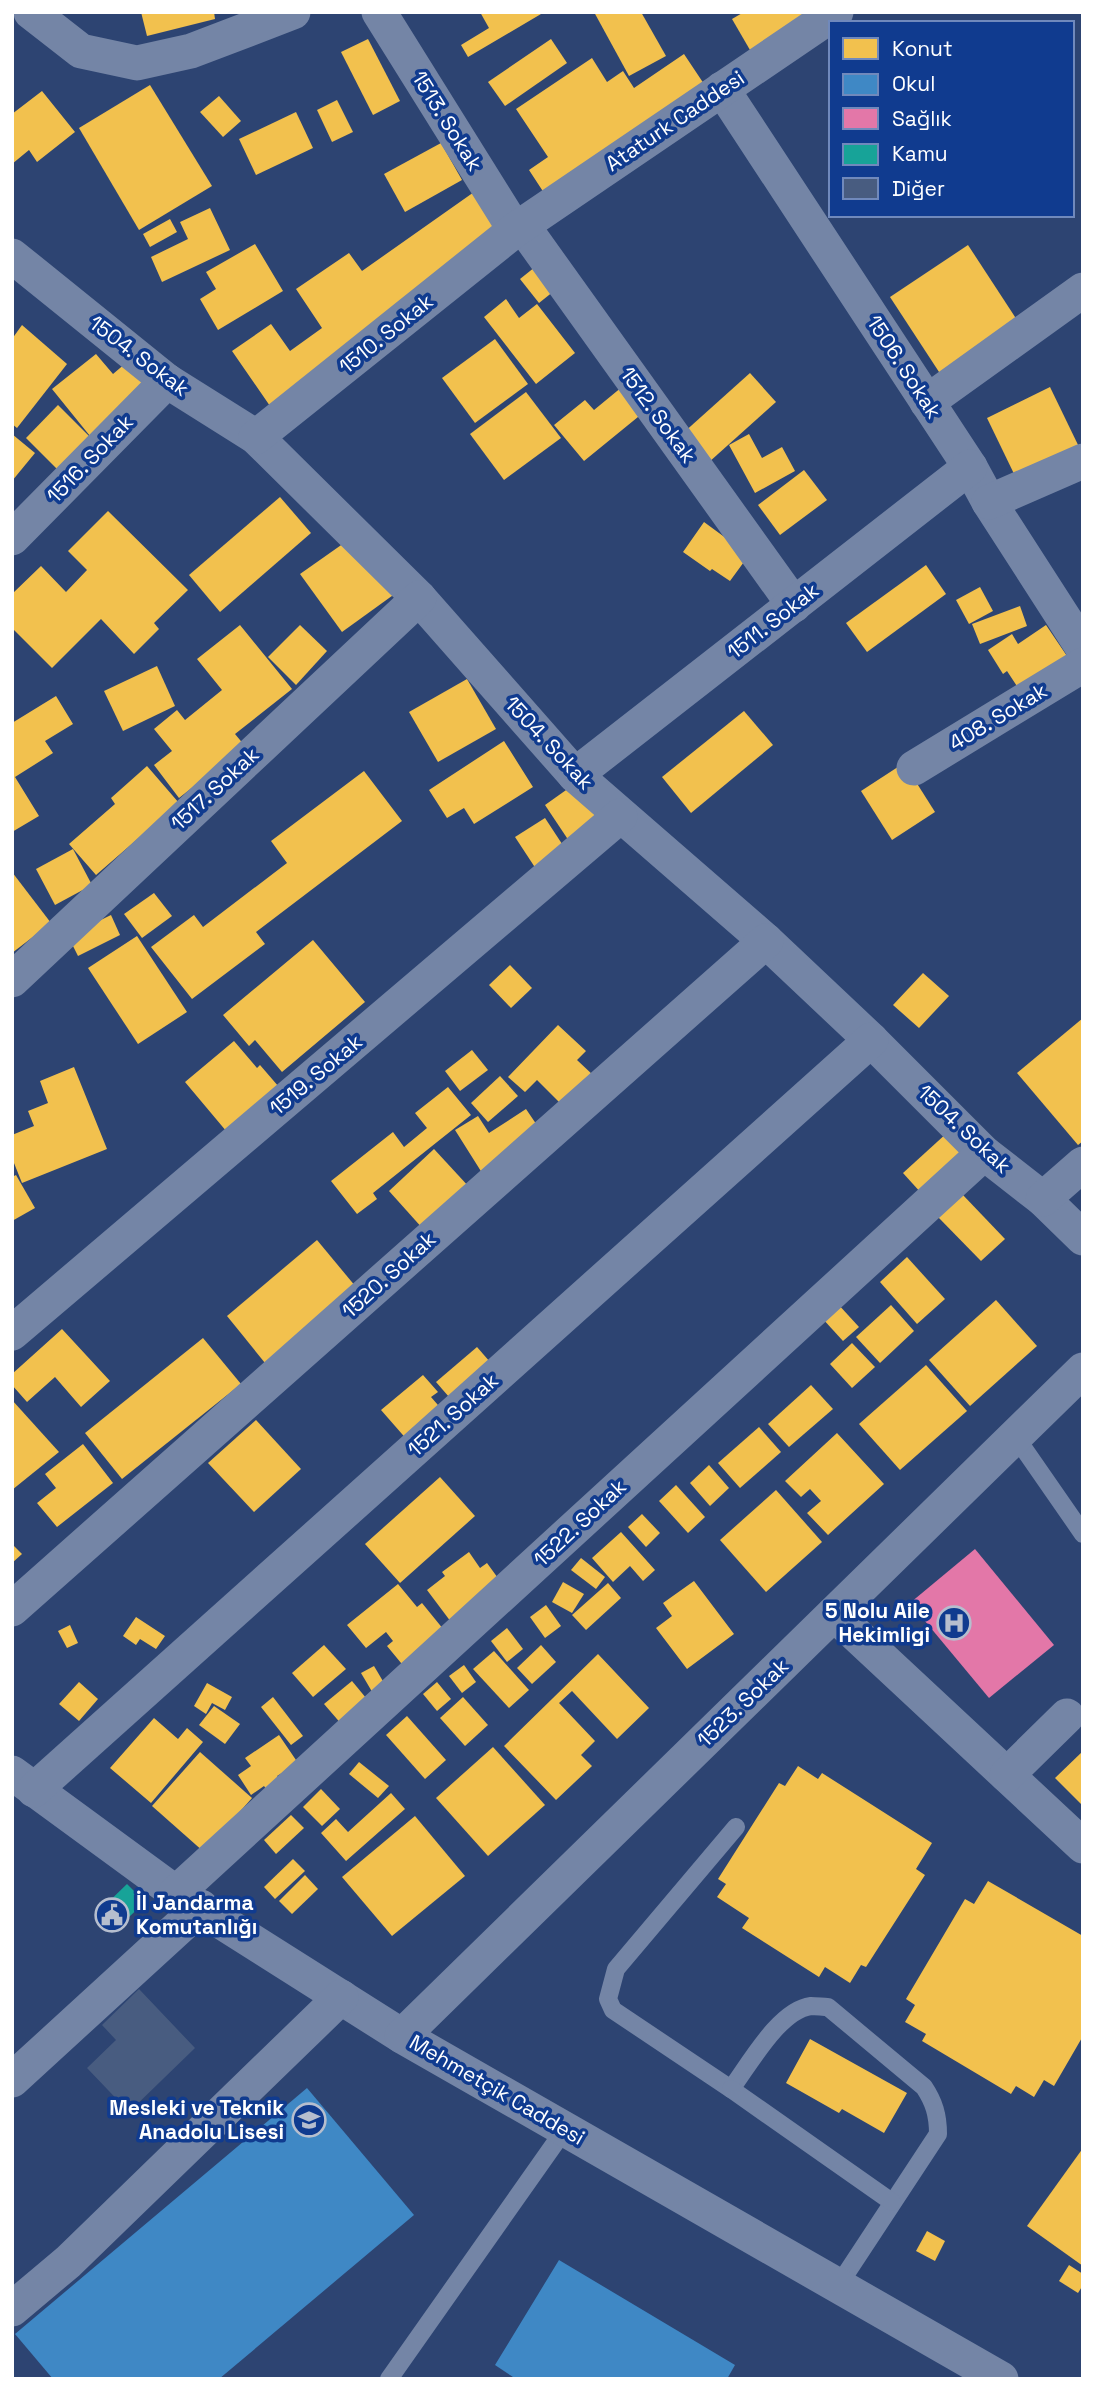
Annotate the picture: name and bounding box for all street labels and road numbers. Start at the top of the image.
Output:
street label: Ataturk Caddesi [600,64,749,177]
street label: 1513. Sokak [406,66,489,176]
street label: 1510. Sokak [333,287,438,380]
street label: 1504. Sokak [84,309,195,402]
street label: 1506. Sokak [861,310,948,424]
street label: 1512. Sokak [614,361,702,468]
street label: 1516. Sokak [41,409,139,509]
street label: 1511. Sokak [721,576,824,665]
street label: 408. Sokak [944,677,1052,756]
street label: 1504. Sokak [499,690,600,795]
street label: 1517. Sokak [165,741,264,836]
street label: 1519. Sokak [264,1028,368,1121]
street label: 1504. Sokak [912,1078,1017,1179]
street label: 1520. Sokak [336,1225,441,1324]
street label: 1521. Sokak [402,1367,504,1462]
street label: 1522. Sokak [528,1473,632,1572]
street label: 1523. Sokak [691,1652,794,1753]
street label: Mehmetçik Caddesi [405,2028,590,2151]

